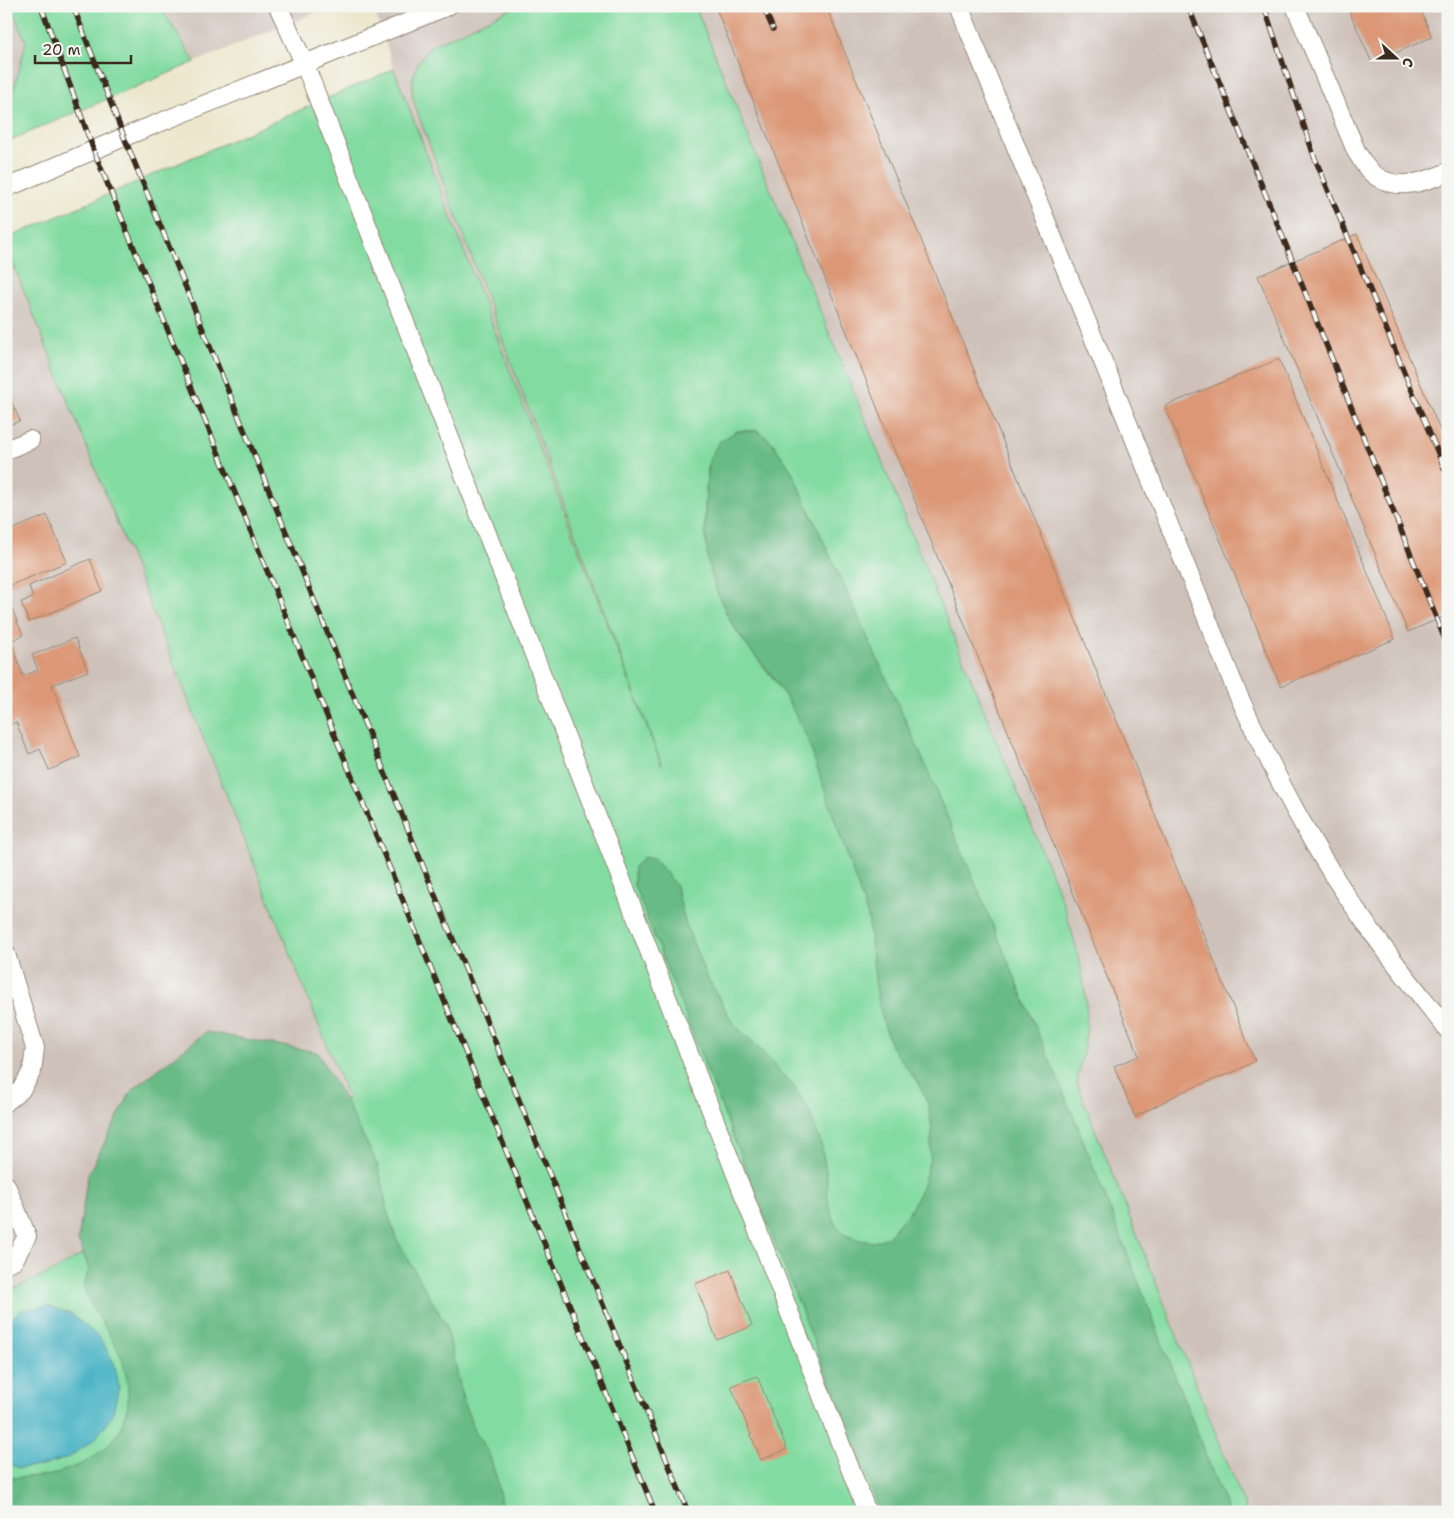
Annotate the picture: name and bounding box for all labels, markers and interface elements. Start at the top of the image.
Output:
scale bar [35,32,131,64]
north arrow [1372,32,1422,82]
text: 20 m [42,40,81,60]
text: С [1398,55,1418,70]

